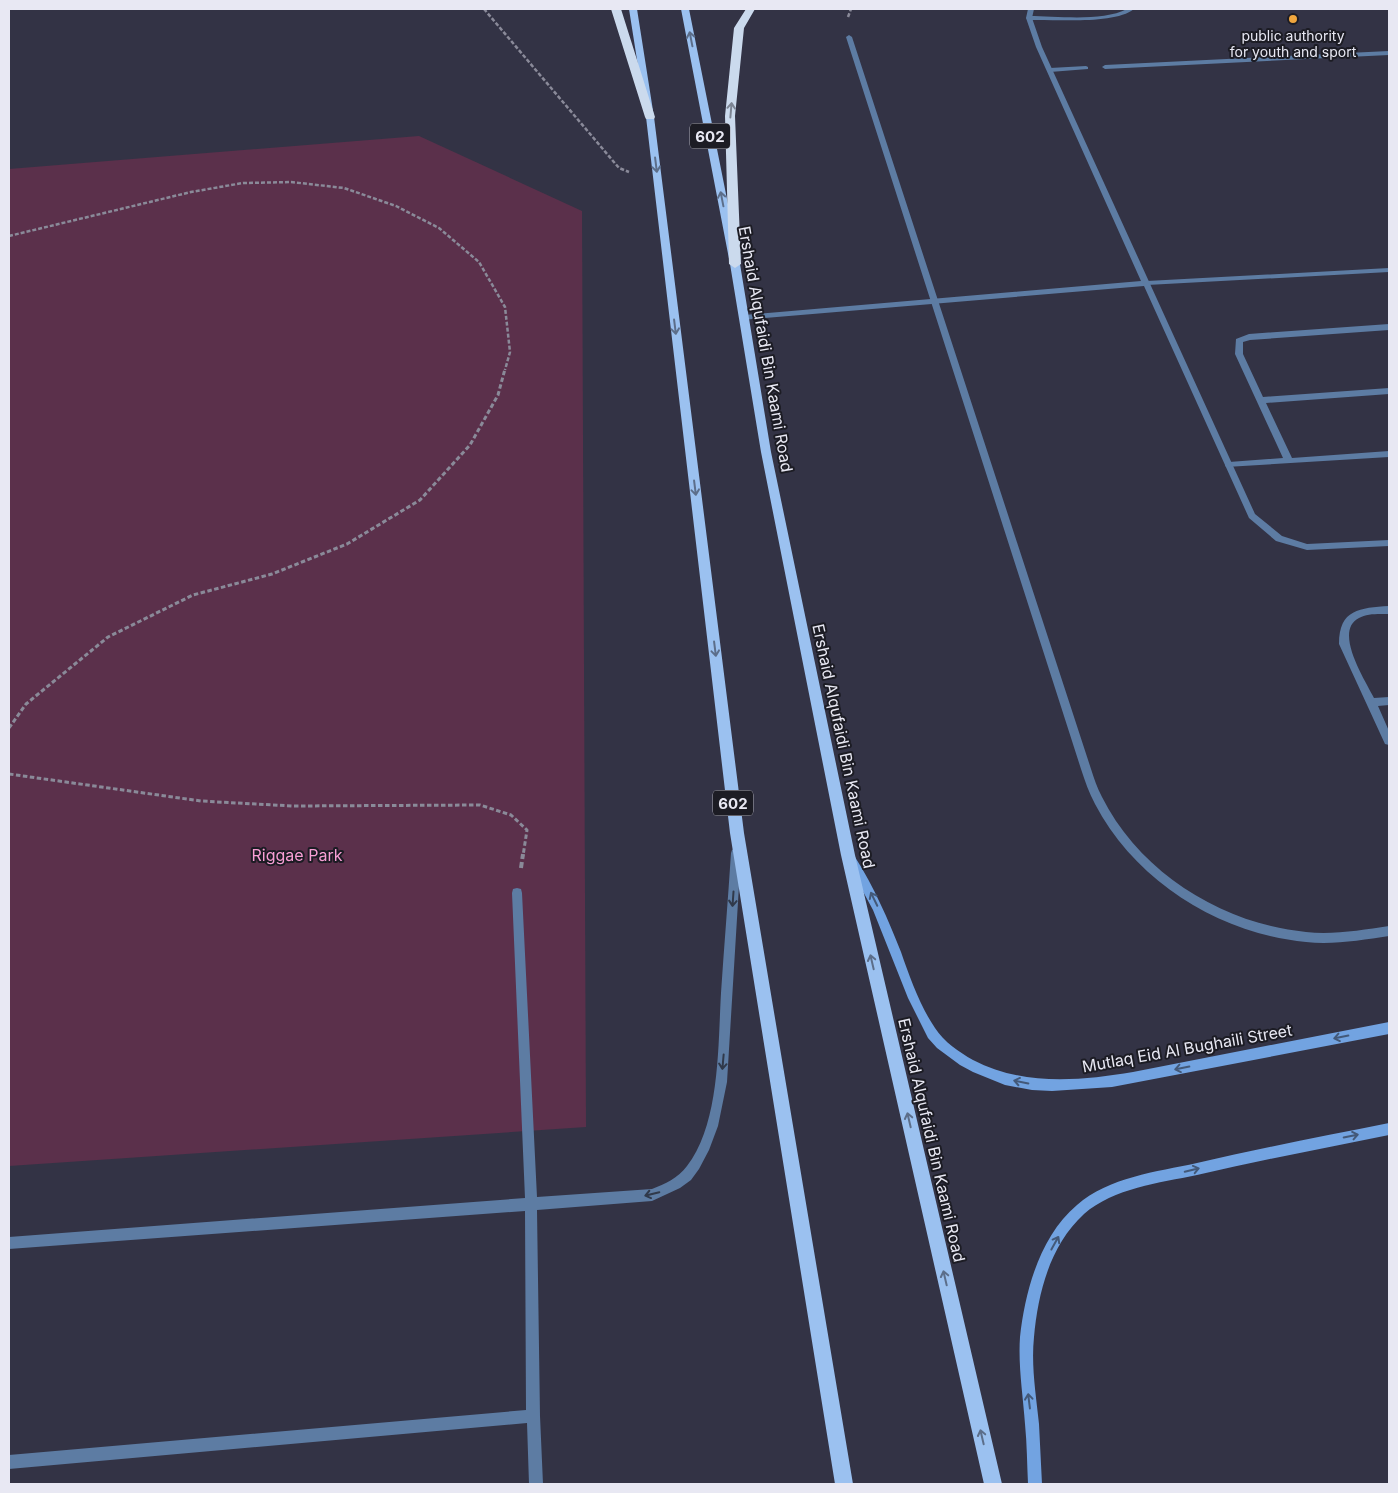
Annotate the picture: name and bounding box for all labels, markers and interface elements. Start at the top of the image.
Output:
marker: public authority for youth and sport [1287,13,1299,25]
place label: public authority for youth and sport [1230,27,1357,60]
one-way arrow [686,32,695,48]
one-way arrow [726,102,736,118]
road number: 602 [690,124,730,148]
one-way arrow [651,157,661,173]
one-way arrow [717,191,727,207]
street label: Ershaid Alqufaidi Bin Kaami Road [734,224,798,474]
one-way arrow [670,318,680,334]
one-way arrow [690,480,700,496]
street label: Ershaid Alqufaidi Bin Kaami Road [808,622,880,870]
one-way arrow [710,641,720,657]
road number: 602 [713,790,753,816]
park label: Riggae Park [252,845,343,865]
one-way arrow [729,891,738,907]
one-way arrow [869,892,878,907]
one-way arrow [867,954,876,970]
street label: Ershaid Alqufaidi Bin Kaami Road [894,1016,970,1264]
street label: Mutlaq Eid Al Bughaili Street [1080,1020,1294,1076]
one-way arrow [1334,1032,1350,1042]
one-way arrow [718,1053,728,1069]
one-way arrow [1174,1063,1190,1073]
one-way arrow [1013,1077,1029,1086]
one-way arrow [904,1113,913,1129]
one-way arrow [1343,1131,1359,1141]
one-way arrow [1184,1165,1200,1174]
one-way arrow [644,1190,660,1199]
one-way arrow [1050,1236,1060,1251]
one-way arrow [940,1271,949,1287]
one-way arrow [1024,1393,1034,1409]
one-way arrow [977,1429,986,1445]

